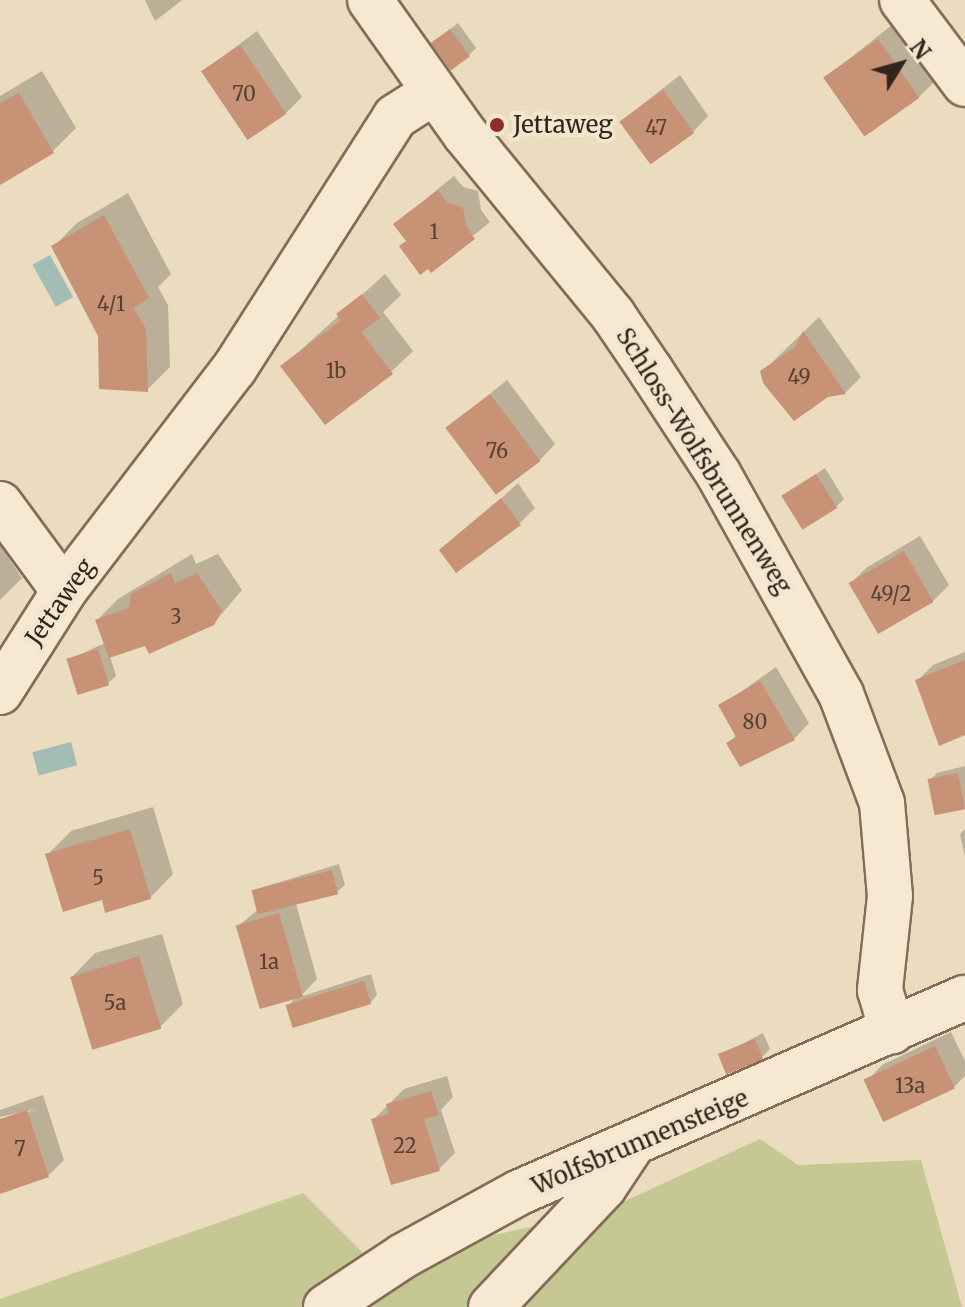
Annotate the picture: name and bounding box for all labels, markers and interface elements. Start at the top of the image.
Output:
north arrow [861,24,941,104]
text: N [904,34,937,65]
house number: 70 [232,81,256,105]
place label: Jettaweg [513,111,613,139]
house number: 47 [645,115,667,139]
marker: Jettaweg [488,116,506,134]
house number: 1 [429,219,439,243]
house number: 4/1 [97,291,125,315]
street label: Schloss-Wolfsbrunnenweg [610,323,798,599]
house number: 1b [326,358,346,382]
house number: 49 [787,364,811,388]
house number: 76 [486,438,508,462]
street label: Jettaweg [20,553,100,651]
house number: 49/2 [870,581,912,605]
house number: 3 [170,604,182,628]
house number: 80 [743,709,767,733]
house number: 5 [92,865,104,889]
house number: 1a [259,949,279,973]
house number: 5a [104,990,126,1014]
house number: 13a [895,1073,925,1097]
street label: Wolfsbrunnensteige [527,1083,753,1201]
house number: 22 [393,1133,417,1157]
house number: 7 [14,1136,26,1160]

